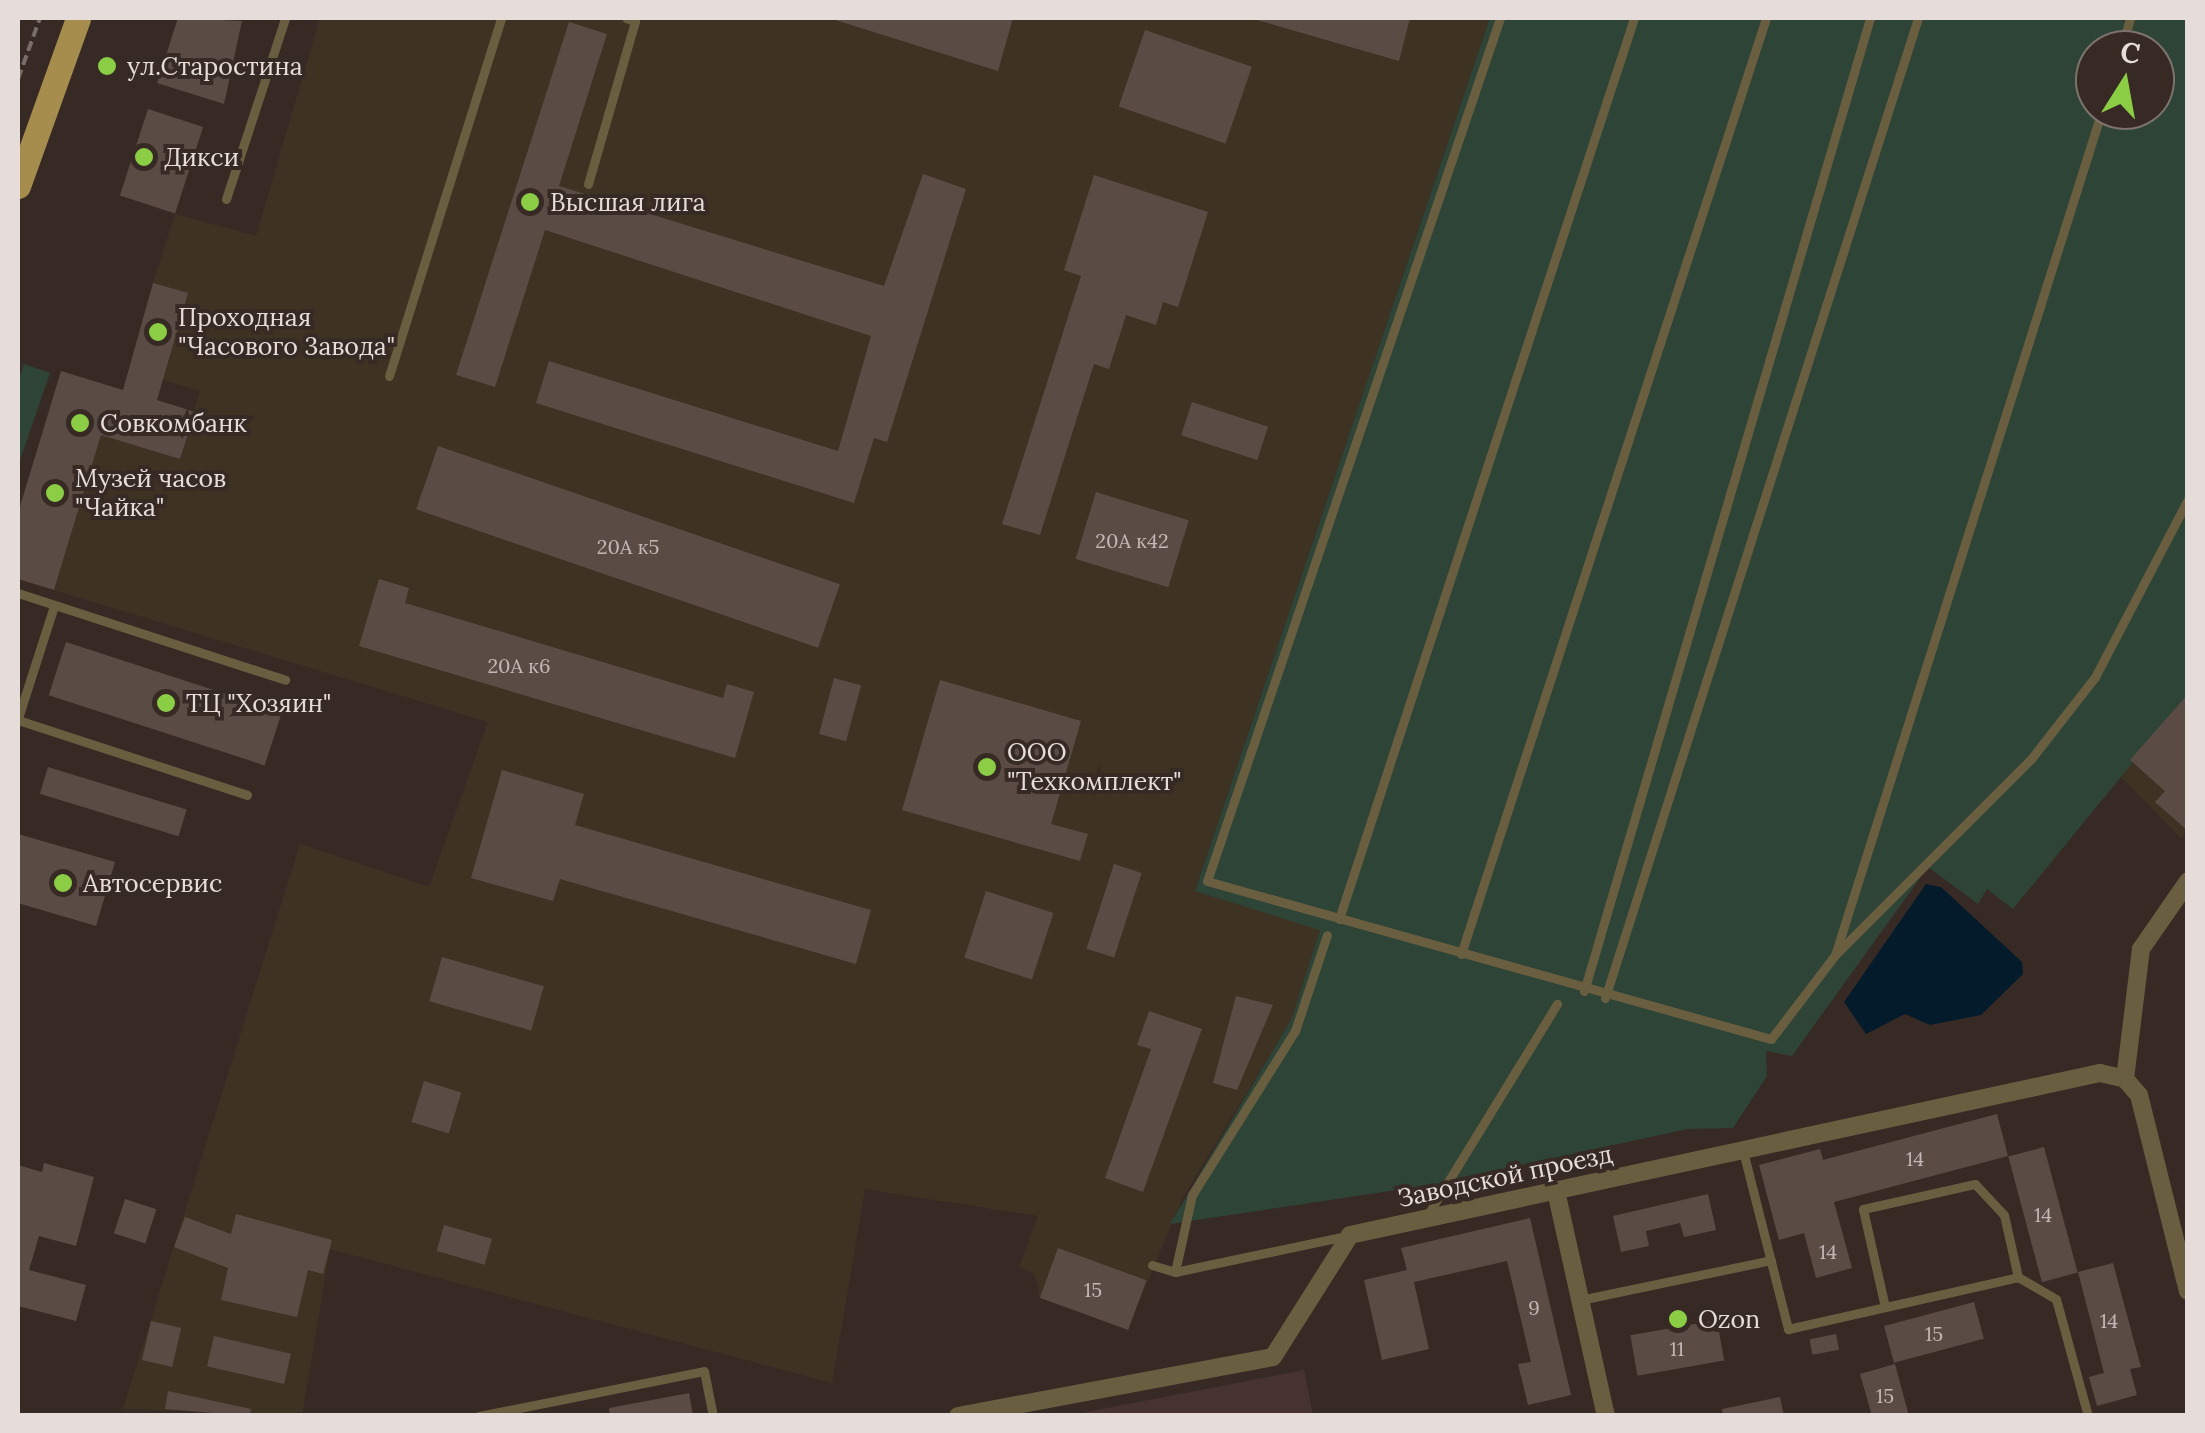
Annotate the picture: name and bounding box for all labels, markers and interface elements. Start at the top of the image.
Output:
north arrow [2075,30,2175,130]
text: С [2117,33,2143,72]
place label: ул.Старостина [127,51,303,81]
marker: ул.Старостина [96,55,118,77]
place label: Дикси [164,142,239,172]
marker: Дикси [133,146,155,168]
place label: Высшая лига [550,187,706,217]
marker: Высшая лига [519,191,541,213]
place label: Проходная "Часового 3авода" [178,303,395,362]
marker: Проходная "Часового 3авода" [147,321,169,343]
place label: Совкомбанк [100,408,247,438]
marker: Совкомбанк [69,412,91,434]
place label: Музей часов "Чайка" [75,464,226,523]
marker: Музей часов "Чайка" [44,482,66,504]
house number: 20А к42 [1095,528,1169,552]
house number: 20А к5 [597,534,659,558]
house number: 20А к6 [487,653,551,677]
place label: ТЦ "Хозяин" [186,688,331,718]
marker: ТЦ "Хозяин" [155,692,177,714]
place label: ООО "Техкомплект" [1007,738,1182,797]
marker: ООО "Техкомплект" [976,756,998,778]
place label: Автосервис [83,868,222,898]
marker: Автосервис [52,872,74,894]
street label: Заводской проезд [1395,1139,1615,1213]
house number: 14 [1906,1146,1924,1170]
house number: 14 [2034,1202,2052,1226]
house number: 14 [1819,1239,1837,1263]
house number: 15 [1084,1277,1102,1301]
house number: 9 [1528,1295,1540,1319]
place label: Ozon [1698,1304,1760,1334]
marker: Ozon [1667,1308,1689,1330]
house number: 14 [2100,1308,2118,1332]
house number: 15 [1925,1321,1943,1345]
house number: 11 [1670,1336,1684,1360]
house number: 15 [1876,1383,1894,1407]

